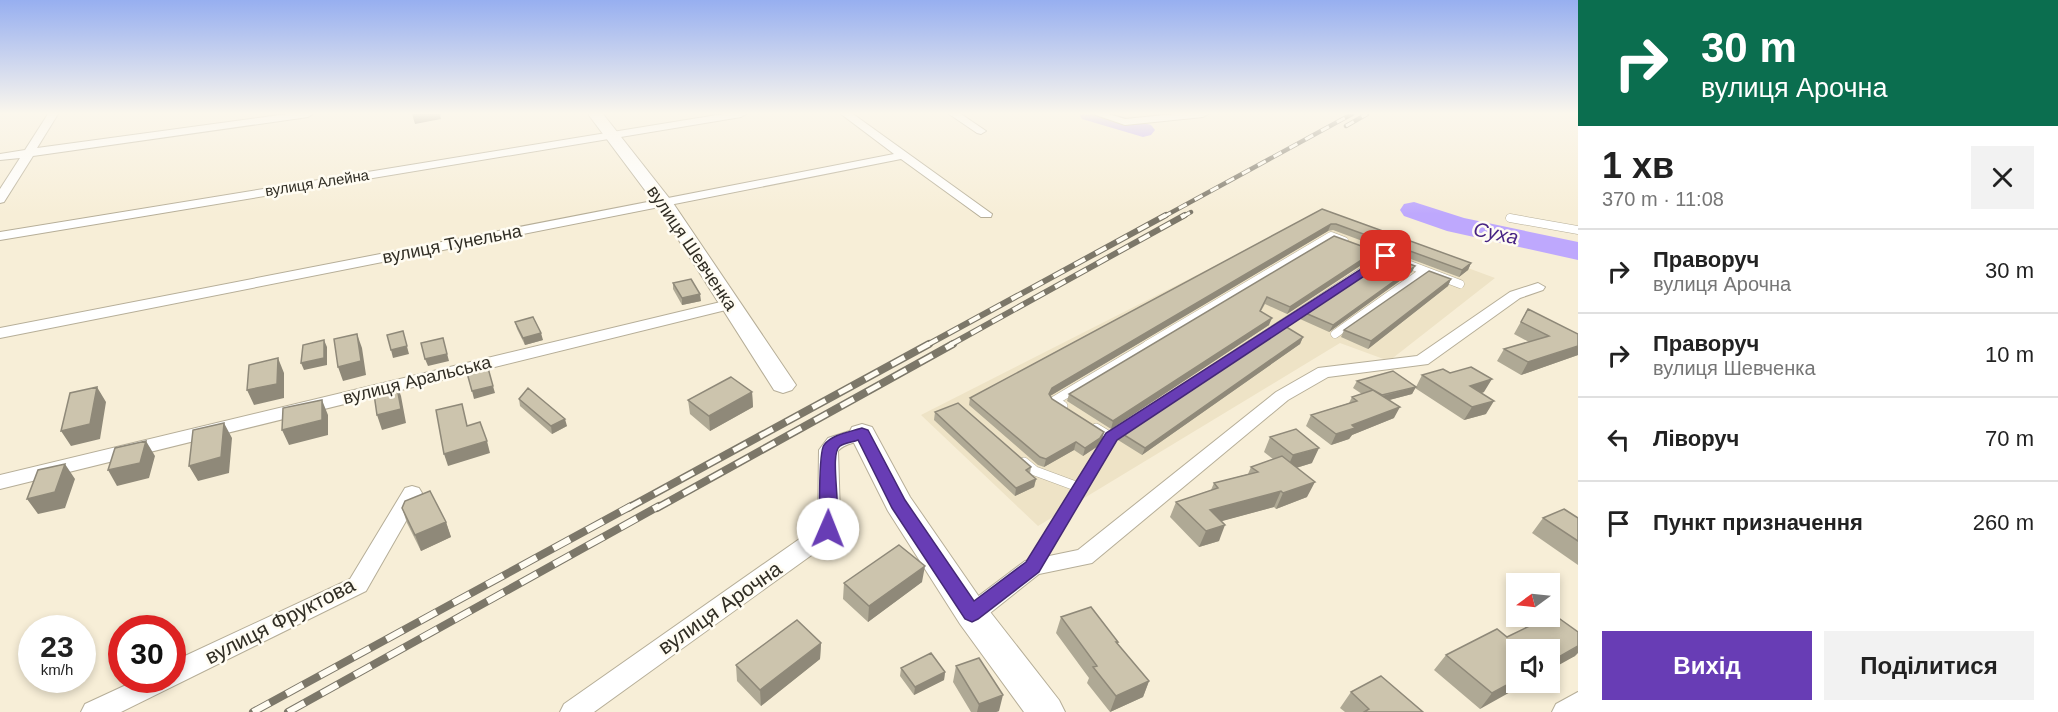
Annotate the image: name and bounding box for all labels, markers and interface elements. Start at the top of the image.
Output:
icon: right [1602,24,1680,102]
text: 30 m [1701,24,1797,71]
text: вулиця Арочна [1701,73,1888,103]
text: 1 хв [1602,145,1674,186]
button: close [1971,146,2034,209]
street label: вулиця Алейна [264,166,371,199]
street label: вулиця Шевченка [643,182,742,315]
text: 370 m · 11:08 [1602,188,1724,210]
water label: Суха [1472,218,1520,248]
street label: вулиця Тунельна [381,220,524,267]
pin [1360,230,1411,281]
icon: arrive [1369,239,1402,272]
text: Праворуч [1653,247,1759,272]
icon: right [1602,255,1635,288]
text: 30 m [1985,258,2034,283]
text: вулиця Арочна [1653,273,1791,295]
text: Праворуч [1653,331,1759,356]
icon: right [1602,339,1635,372]
text: 10 m [1985,342,2034,367]
street label: вулиця Аральська [341,352,494,408]
text: вулиця Шевченка [1653,357,1816,379]
icon: left [1602,423,1635,456]
text: Ліворуч [1653,426,1739,451]
text: 70 m [1985,426,2034,451]
position arrow [796,497,860,561]
icon: arrive [1602,507,1635,540]
text: Пункт призначення [1653,510,1863,535]
text: 260 m [1973,510,2034,535]
street label: вулиця Арочна [654,556,786,659]
street label: вулиця Фруктова [201,573,359,668]
north arrow [1506,573,1560,627]
map controls [1506,573,1560,693]
speed limit sign: 30 [108,615,186,693]
text: 23 [40,630,74,663]
button: Вихід [1602,631,1812,700]
button: Поділитися [1824,631,2034,700]
button: sound [1506,639,1560,693]
text: km/h [41,661,73,678]

